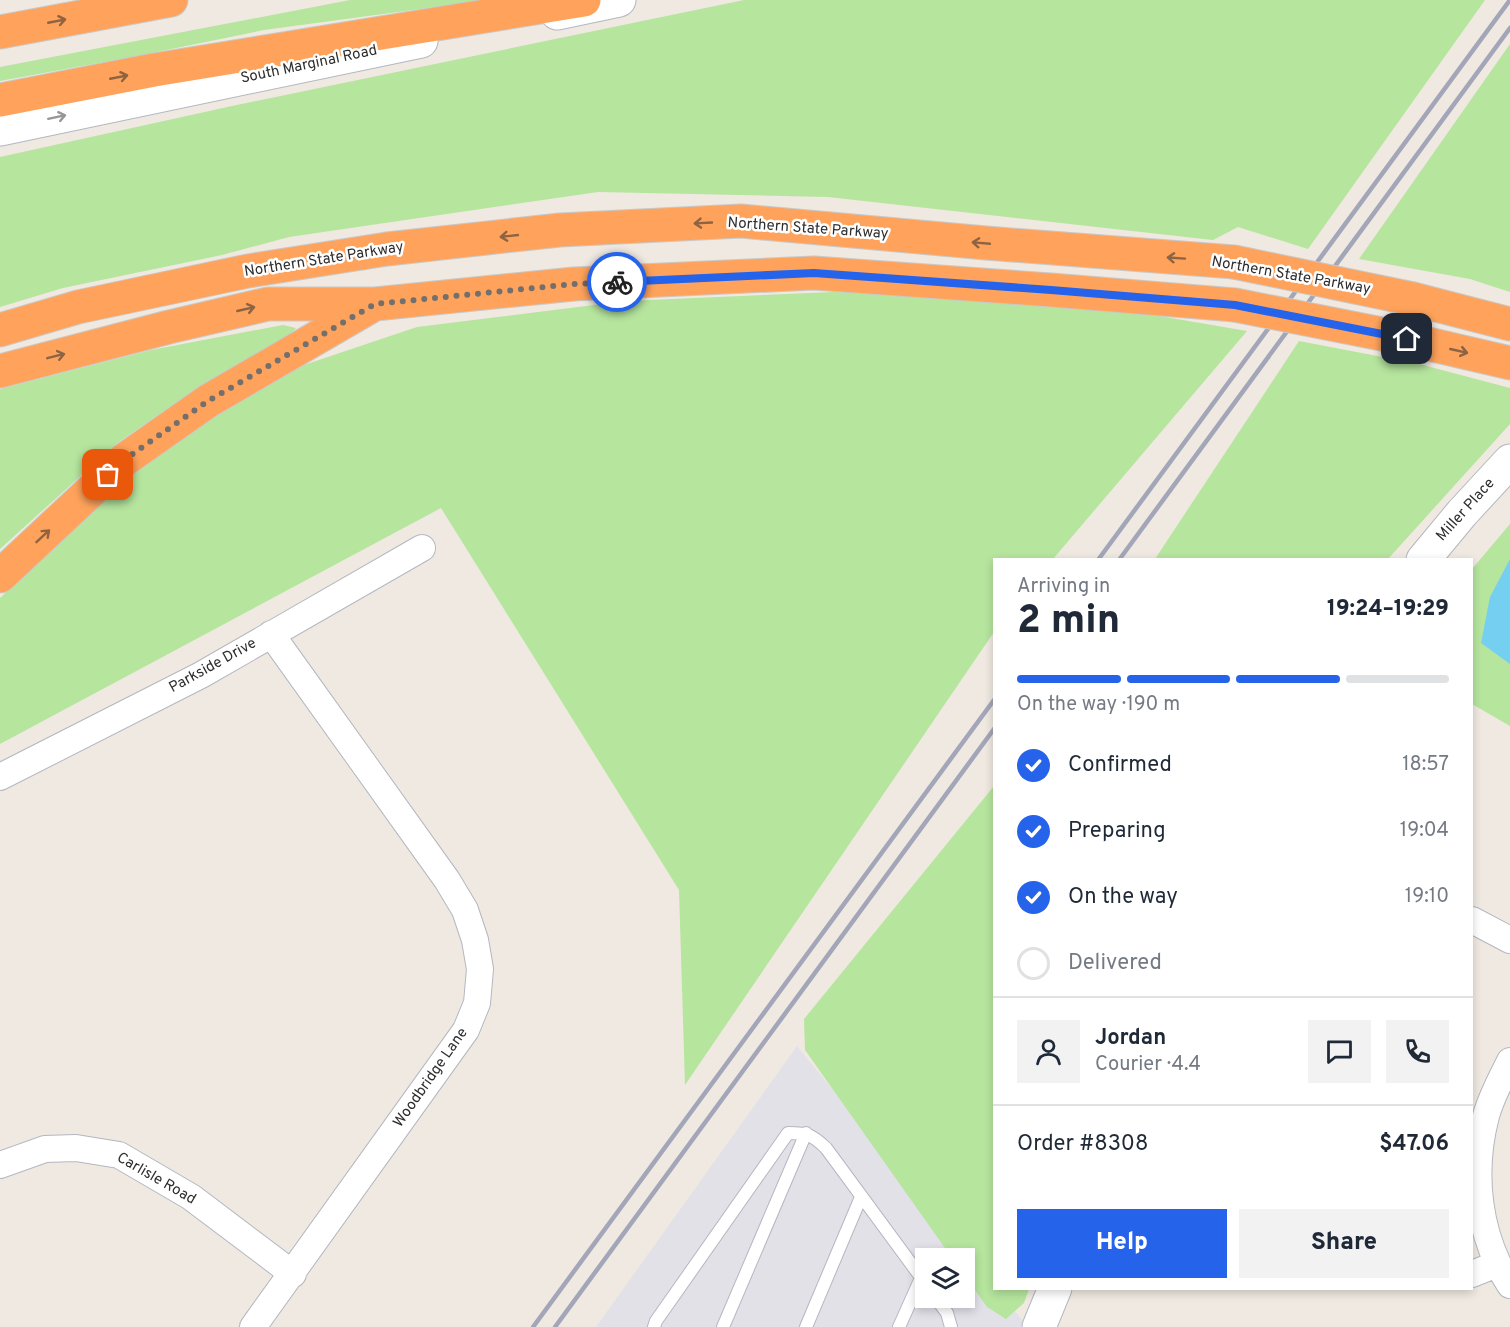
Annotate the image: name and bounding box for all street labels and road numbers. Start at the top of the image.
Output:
street label: South Marginal Road [239,41,379,89]
street label: Northern State Parkway [727,214,889,244]
street label: Northern State Parkway [243,238,405,282]
street label: Northern State Parkway [1210,253,1372,299]
street label: Miller Place [1433,474,1499,546]
street label: Parkside Drive [166,634,260,698]
street label: Woodbridge Lane [390,1024,472,1132]
street label: Carlisle Road [113,1149,199,1209]

